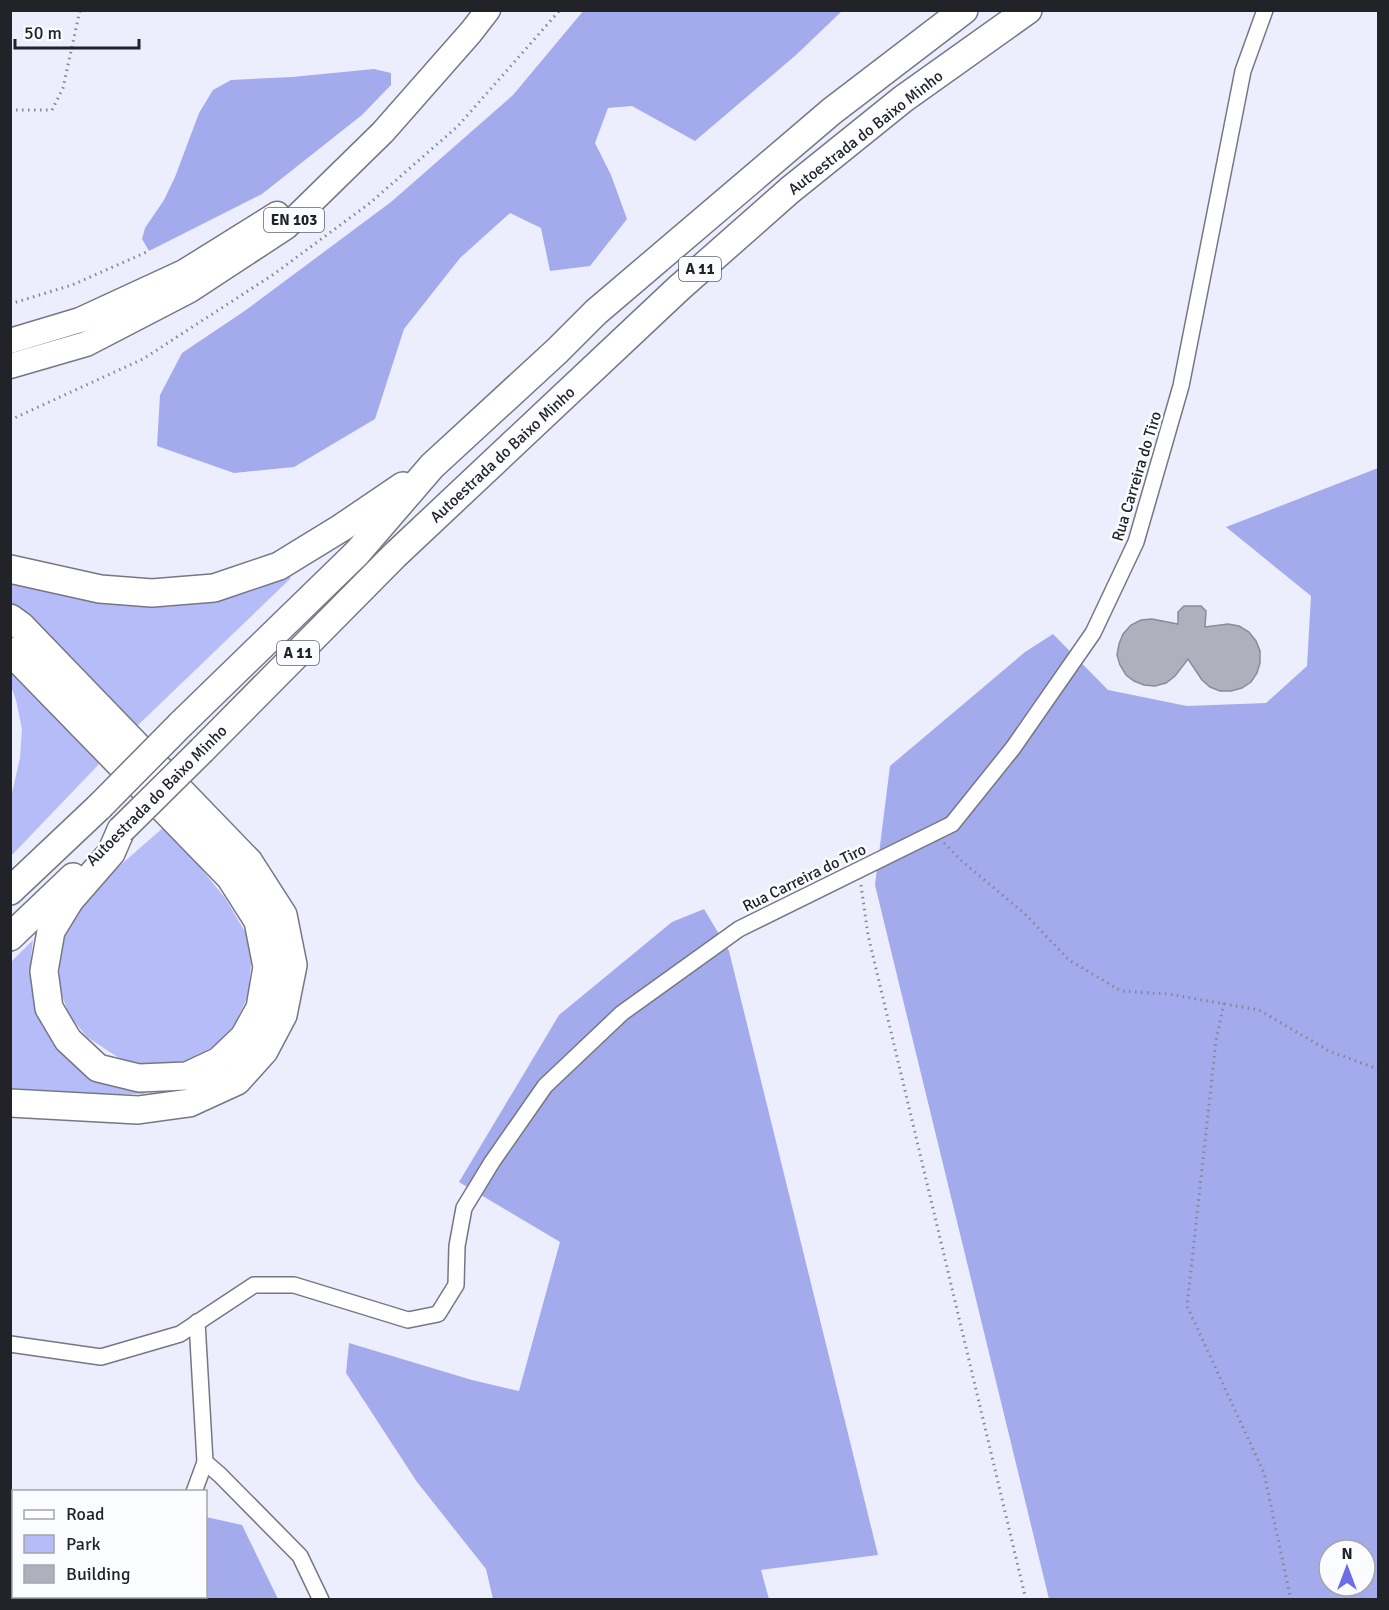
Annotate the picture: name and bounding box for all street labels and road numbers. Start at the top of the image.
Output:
street label: Autoestrada do Baixo Minho [784,66,947,199]
road number: EN 103 [264,208,324,232]
road number: A 11 [679,257,721,281]
street label: Autoestrada do Baixo Minho [426,382,579,527]
street label: Rua Carreira do Tiro [1108,409,1166,544]
road number: A 11 [277,641,319,665]
street label: Autoestrada do Baixo Minho [82,721,231,870]
street label: Rua Carreira do Tiro [739,839,869,916]

